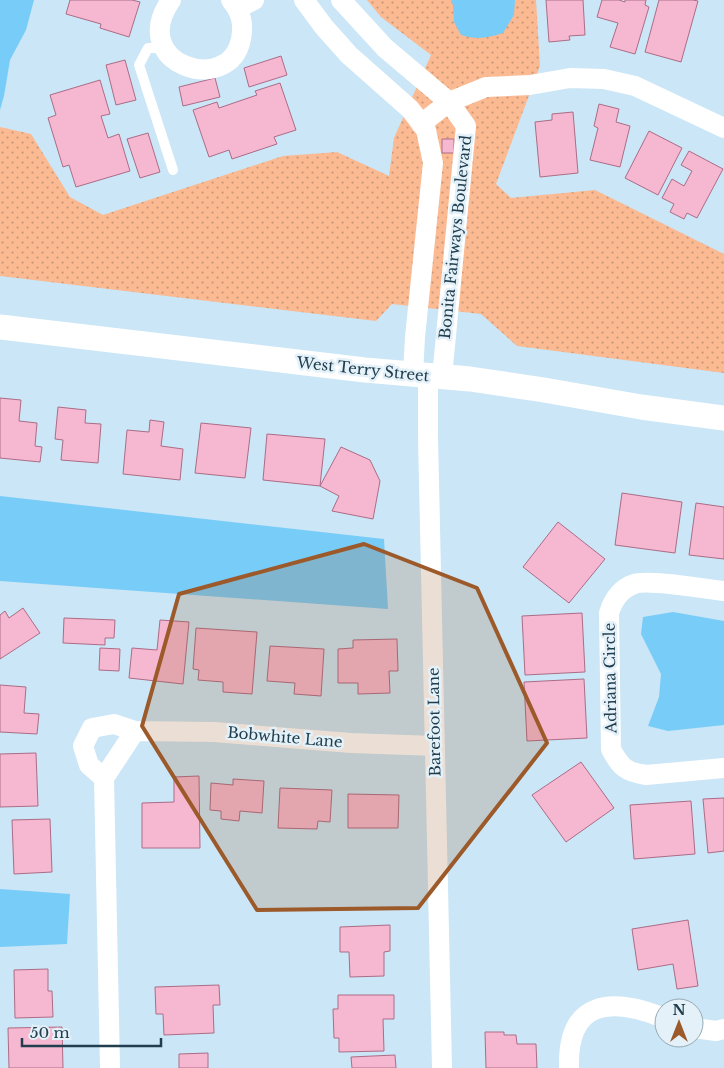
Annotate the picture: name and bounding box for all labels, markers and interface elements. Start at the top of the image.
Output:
street label: Bonita Fairways Boulevard [435,134,475,340]
street label: West Terry Street [295,352,431,385]
street label: Adriana Circle [600,623,620,734]
street label: Barefoot Lane [424,667,444,777]
street label: Bobwhite Lane [227,722,343,752]
north arrow [654,998,704,1048]
text: N [672,1001,686,1019]
scale bar [22,1016,161,1048]
text: 50 m [30,1023,70,1042]

